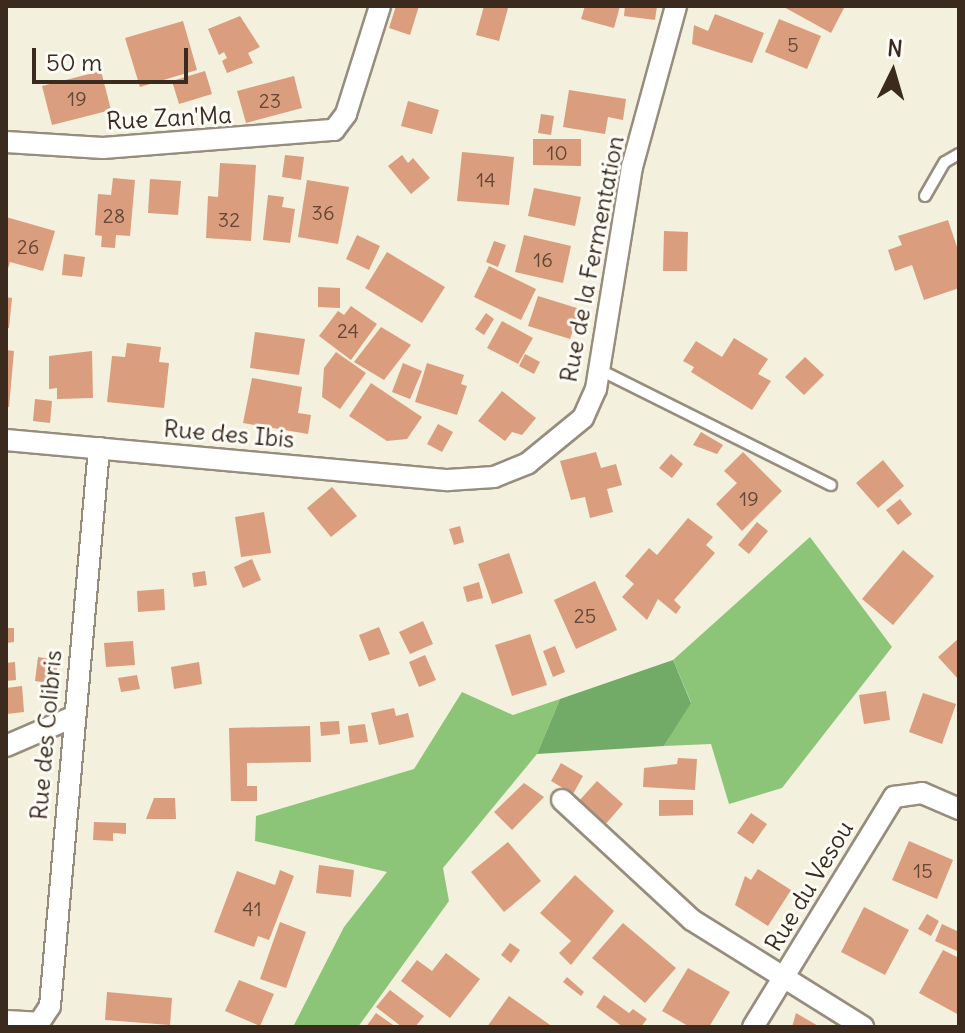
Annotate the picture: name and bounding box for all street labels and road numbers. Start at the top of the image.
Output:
street label: Rue Zan'Ma [105,100,233,136]
street label: Rue de la Fermentation [554,133,630,385]
street label: Rue des Ibis [162,414,296,454]
street label: Rue des Colibris [24,649,68,821]
street label: Rue du Vesou [759,816,859,956]

